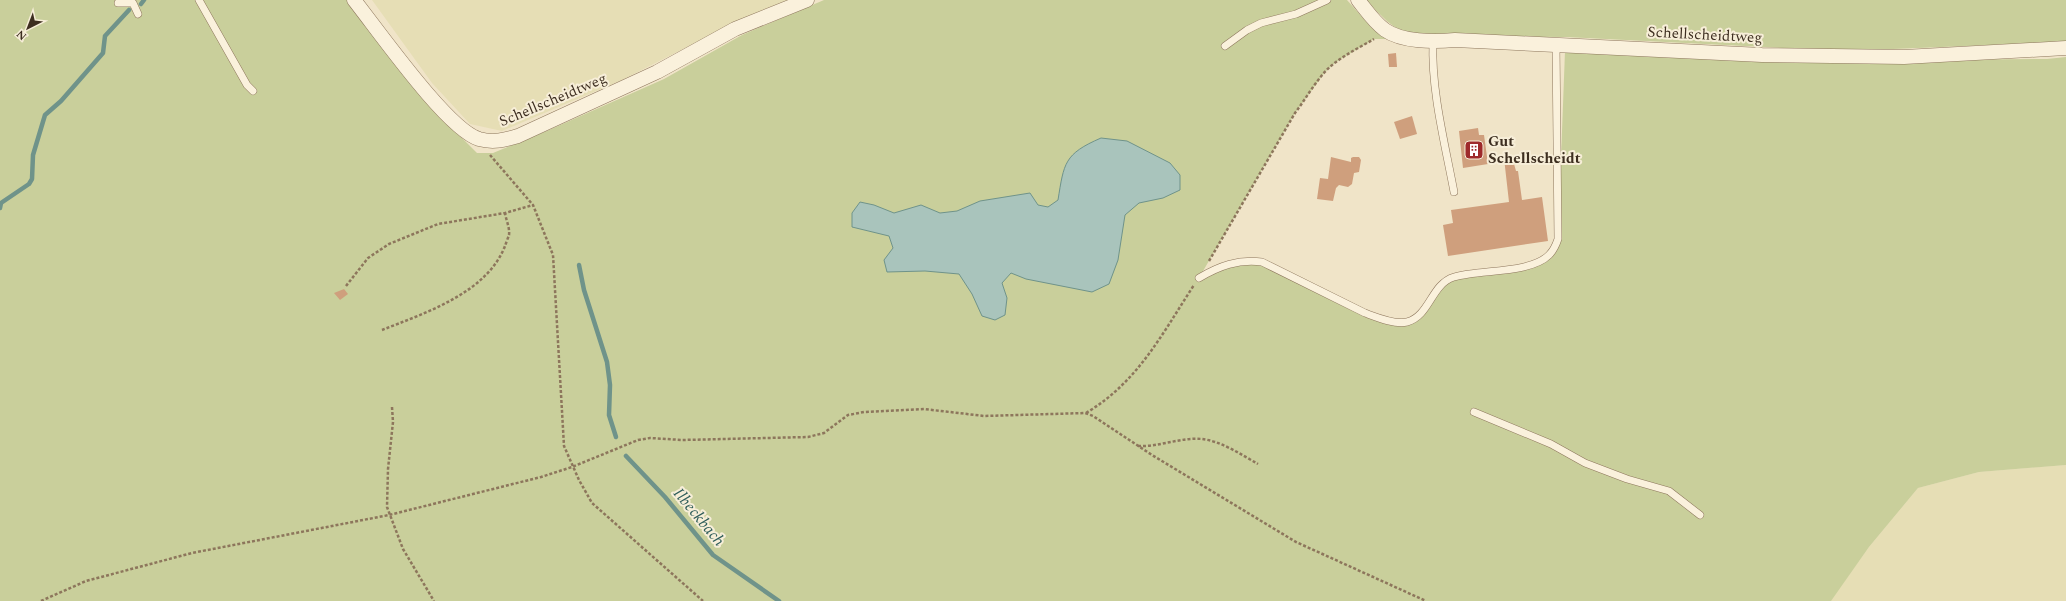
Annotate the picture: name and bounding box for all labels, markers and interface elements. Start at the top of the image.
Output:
north arrow [8,8,48,48]
street label: Schellscheidtweg [1647,21,1763,49]
text: N [13,26,31,44]
street label: Schellscheidtweg [496,67,610,133]
place label: Gut Schellscheidt [1488,130,1581,170]
building icon: Gut Schellscheidt [1463,139,1485,161]
water label: Ilbeckbach [667,483,731,551]

